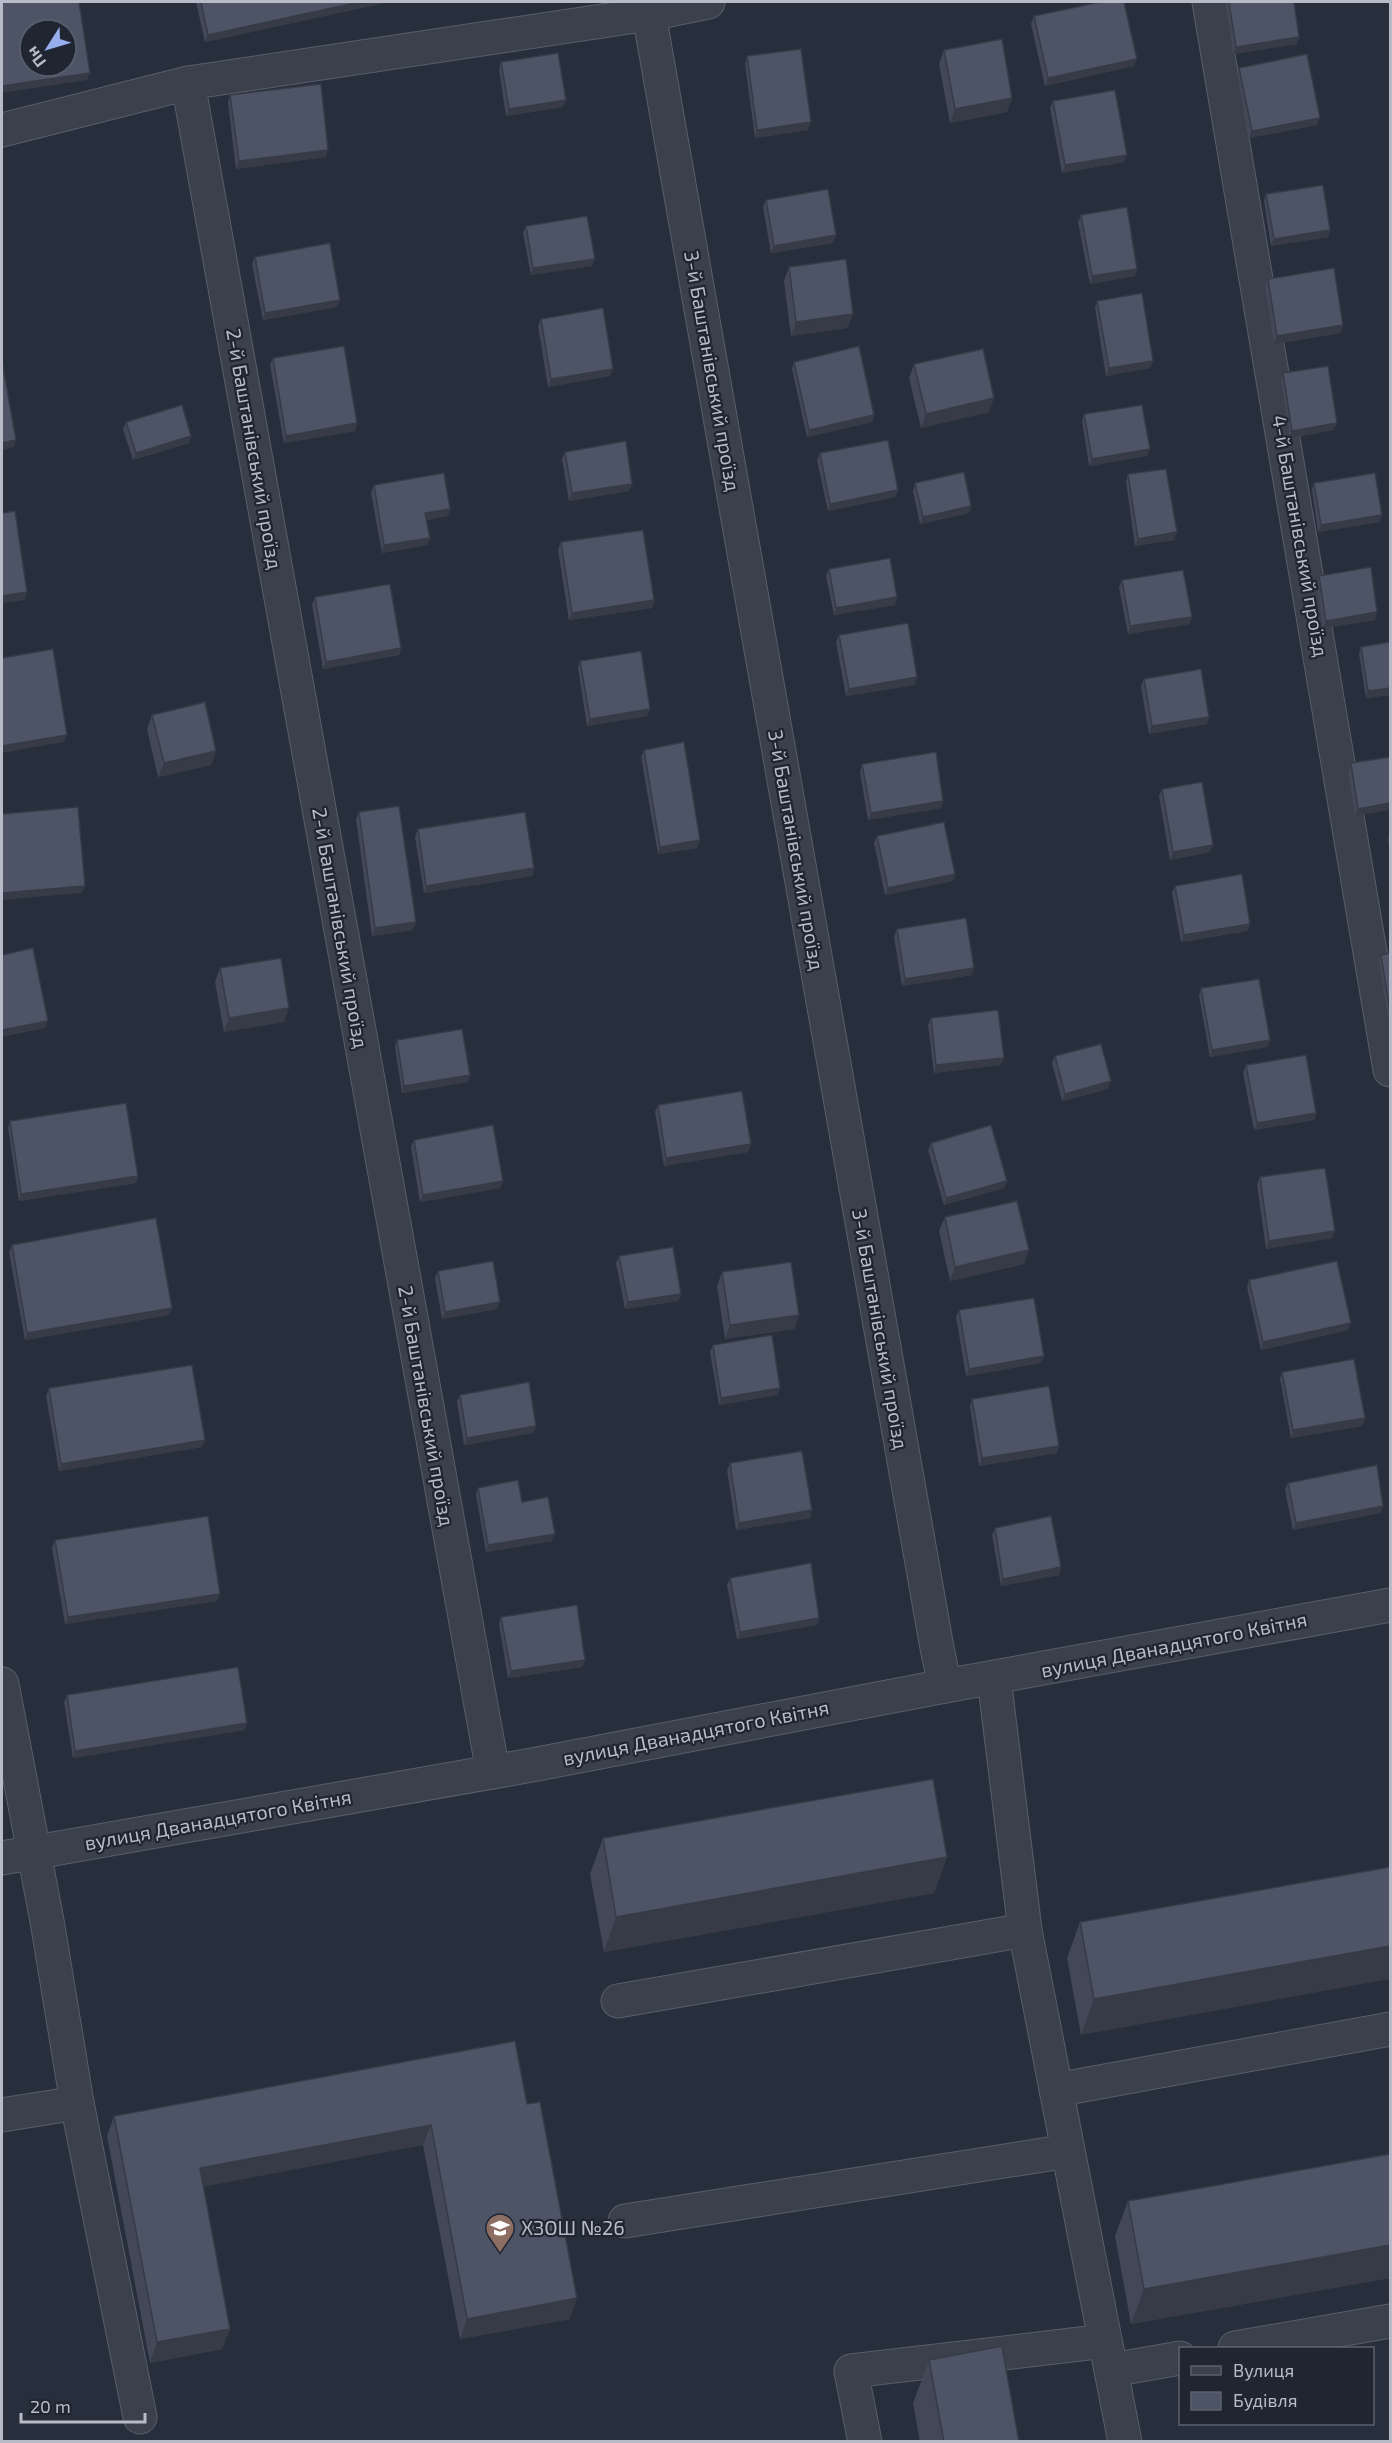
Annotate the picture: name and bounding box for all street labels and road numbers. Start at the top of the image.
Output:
street label: 3-й Баштанівський проїзд [680,249,746,493]
street label: 2-й Баштанівський проїзд [222,327,288,571]
street label: 4-й Баштанівський проїзд [1268,413,1334,659]
street label: 3-й Баштанівський проїзд [764,728,830,972]
street label: 2-й Баштанівський проїзд [308,806,374,1050]
street label: 3-й Баштанівський проїзд [848,1207,914,1451]
street label: 2-й Баштанівський проїзд [394,1284,460,1528]
street label: вулиця Дванадцятого Квітня [1039,1606,1309,1683]
street label: вулиця Дванадцятого Квітня [561,1694,831,1771]
street label: вулиця Дванадцятого Квітня [82,1784,353,1855]

